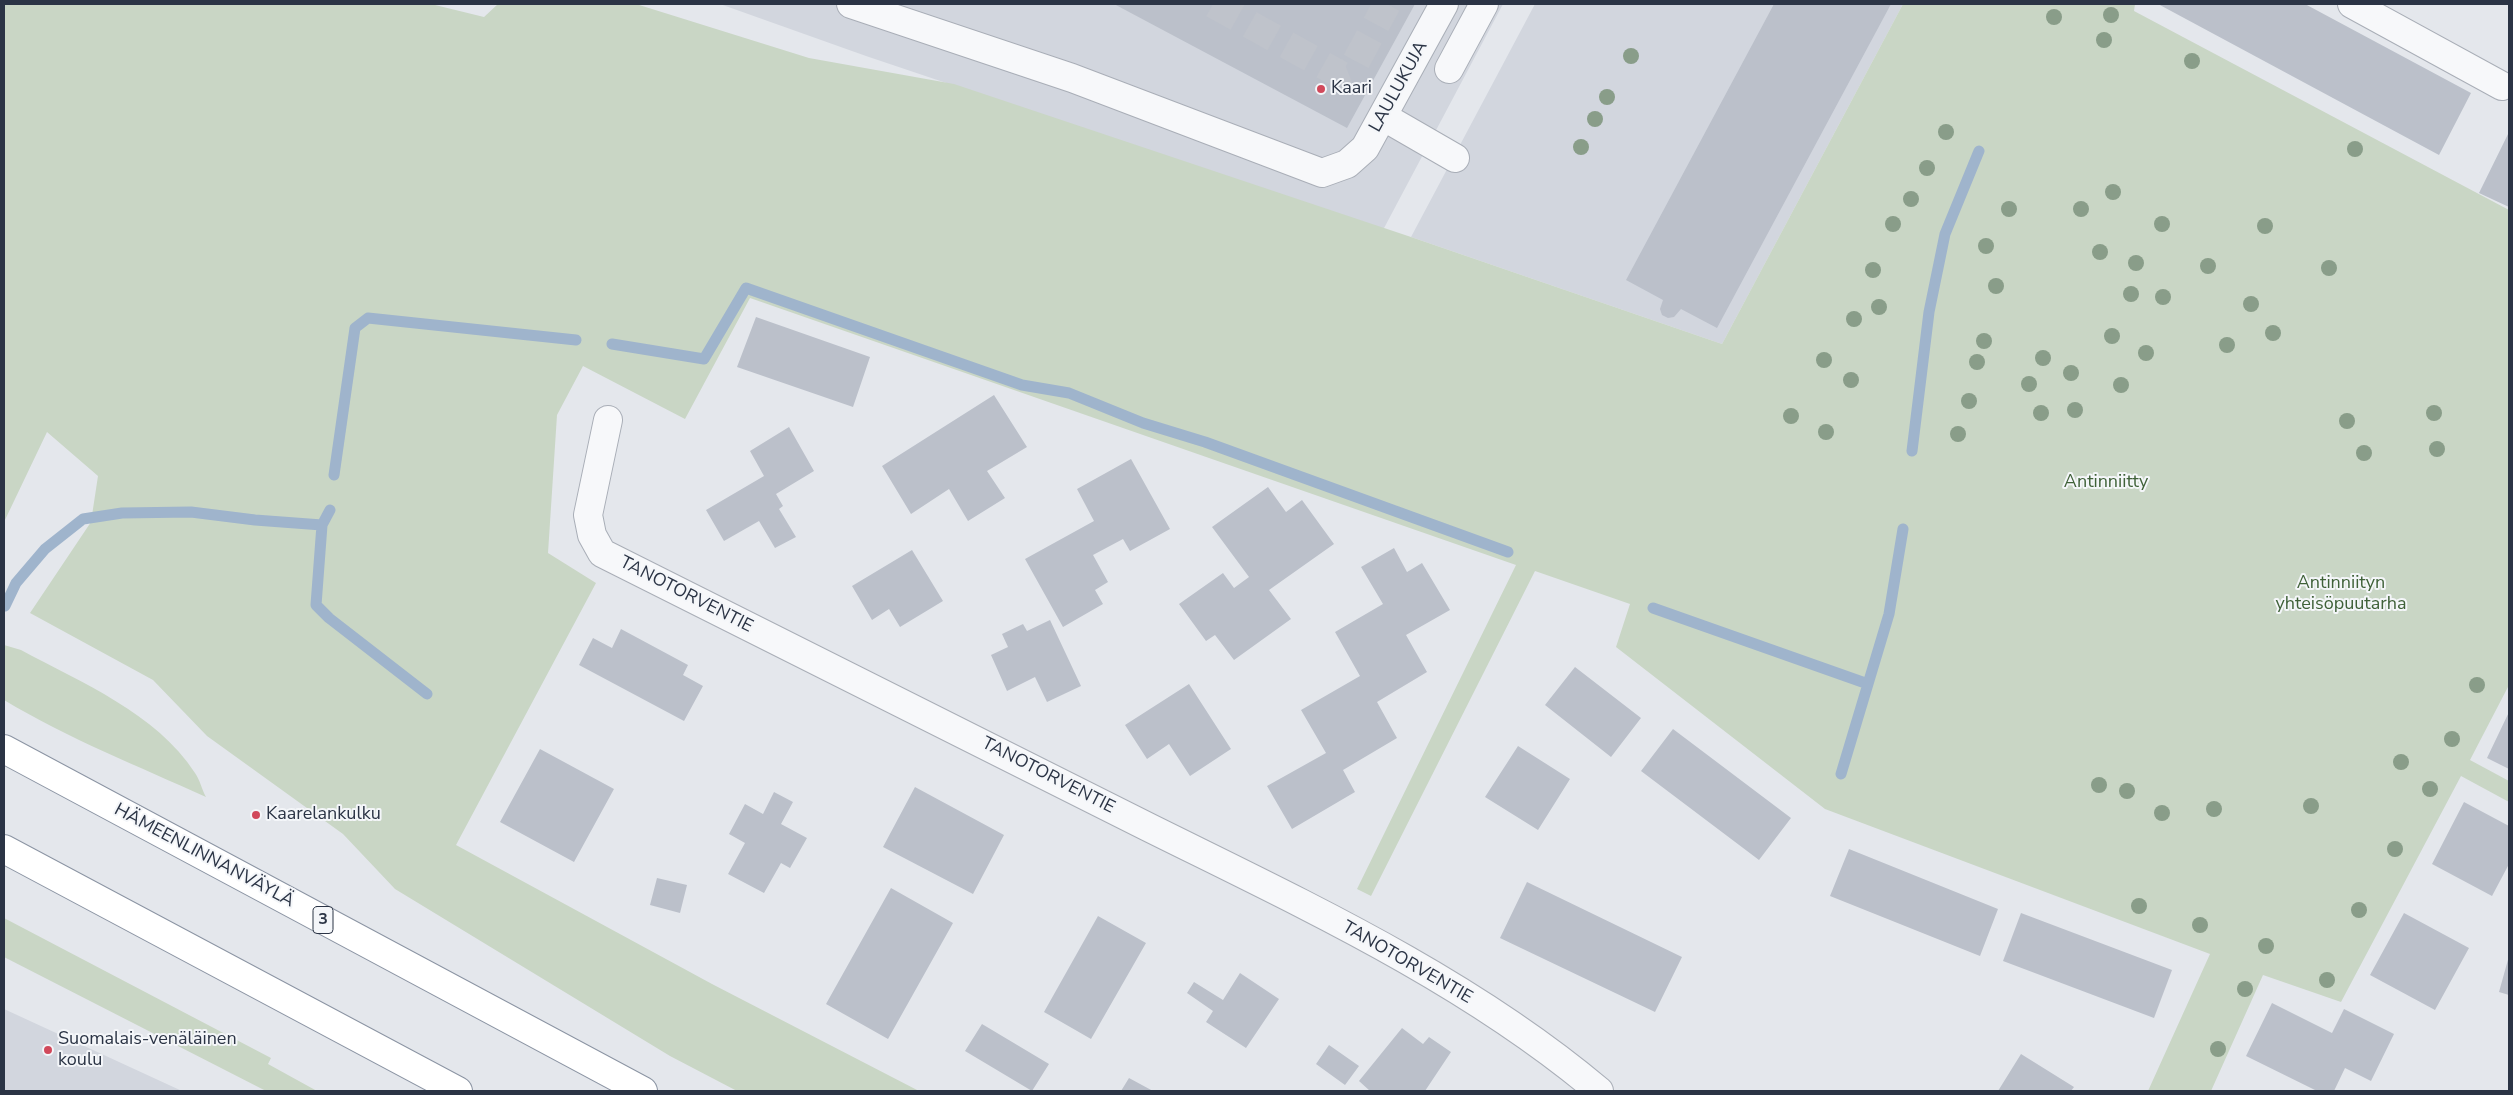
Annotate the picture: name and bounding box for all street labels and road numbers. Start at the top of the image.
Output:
street label: LAULUKUJA [1365,38,1433,136]
street label: TANOTORVENTIE [616,552,756,638]
street label: TANOTORVENTIE [978,733,1118,819]
street label: HÄMEENLINNANVÄYLÄ [110,799,298,913]
road number: 3 [313,906,333,934]
street label: TANOTORVENTIE [1338,917,1476,1009]

